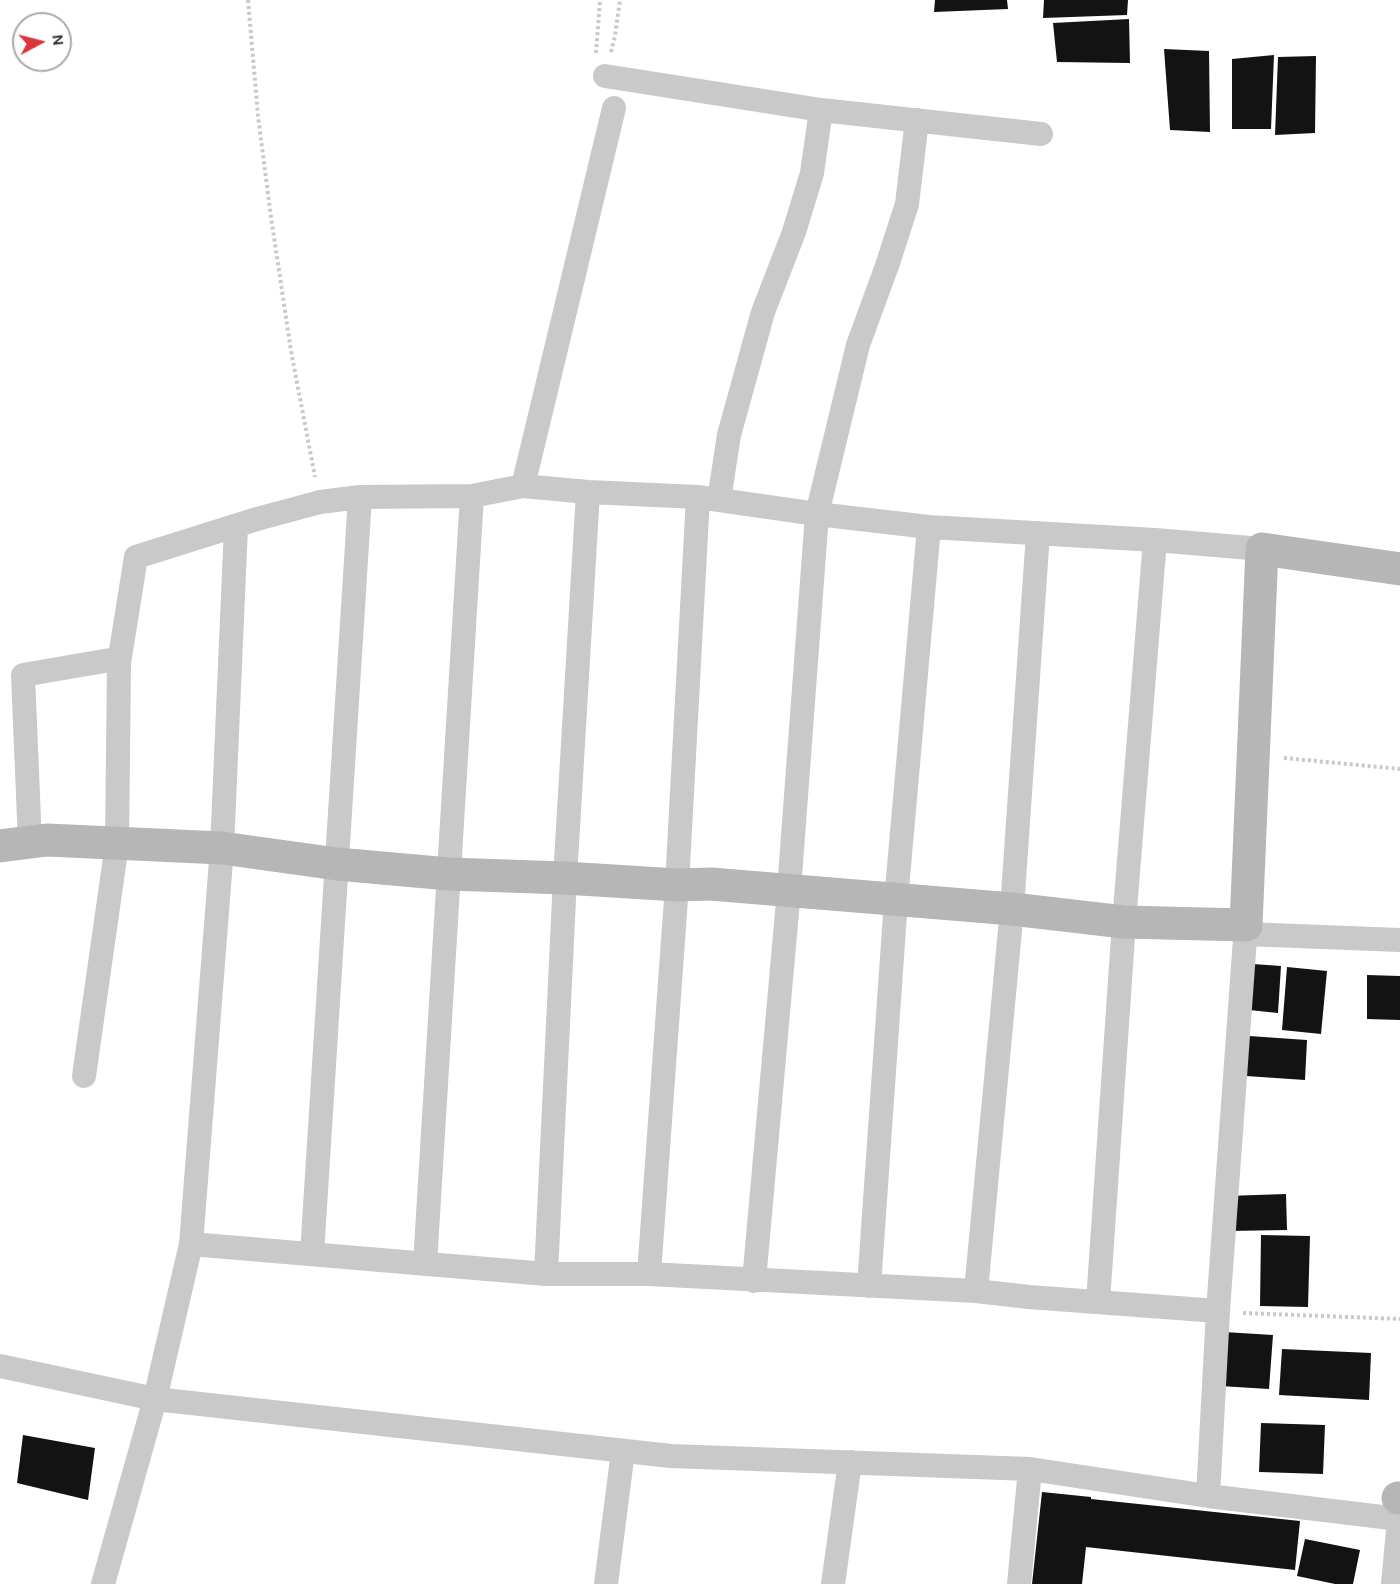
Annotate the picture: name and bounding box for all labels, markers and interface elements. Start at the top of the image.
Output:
north arrow [12,12,72,72]
text: N [48,33,69,47]

